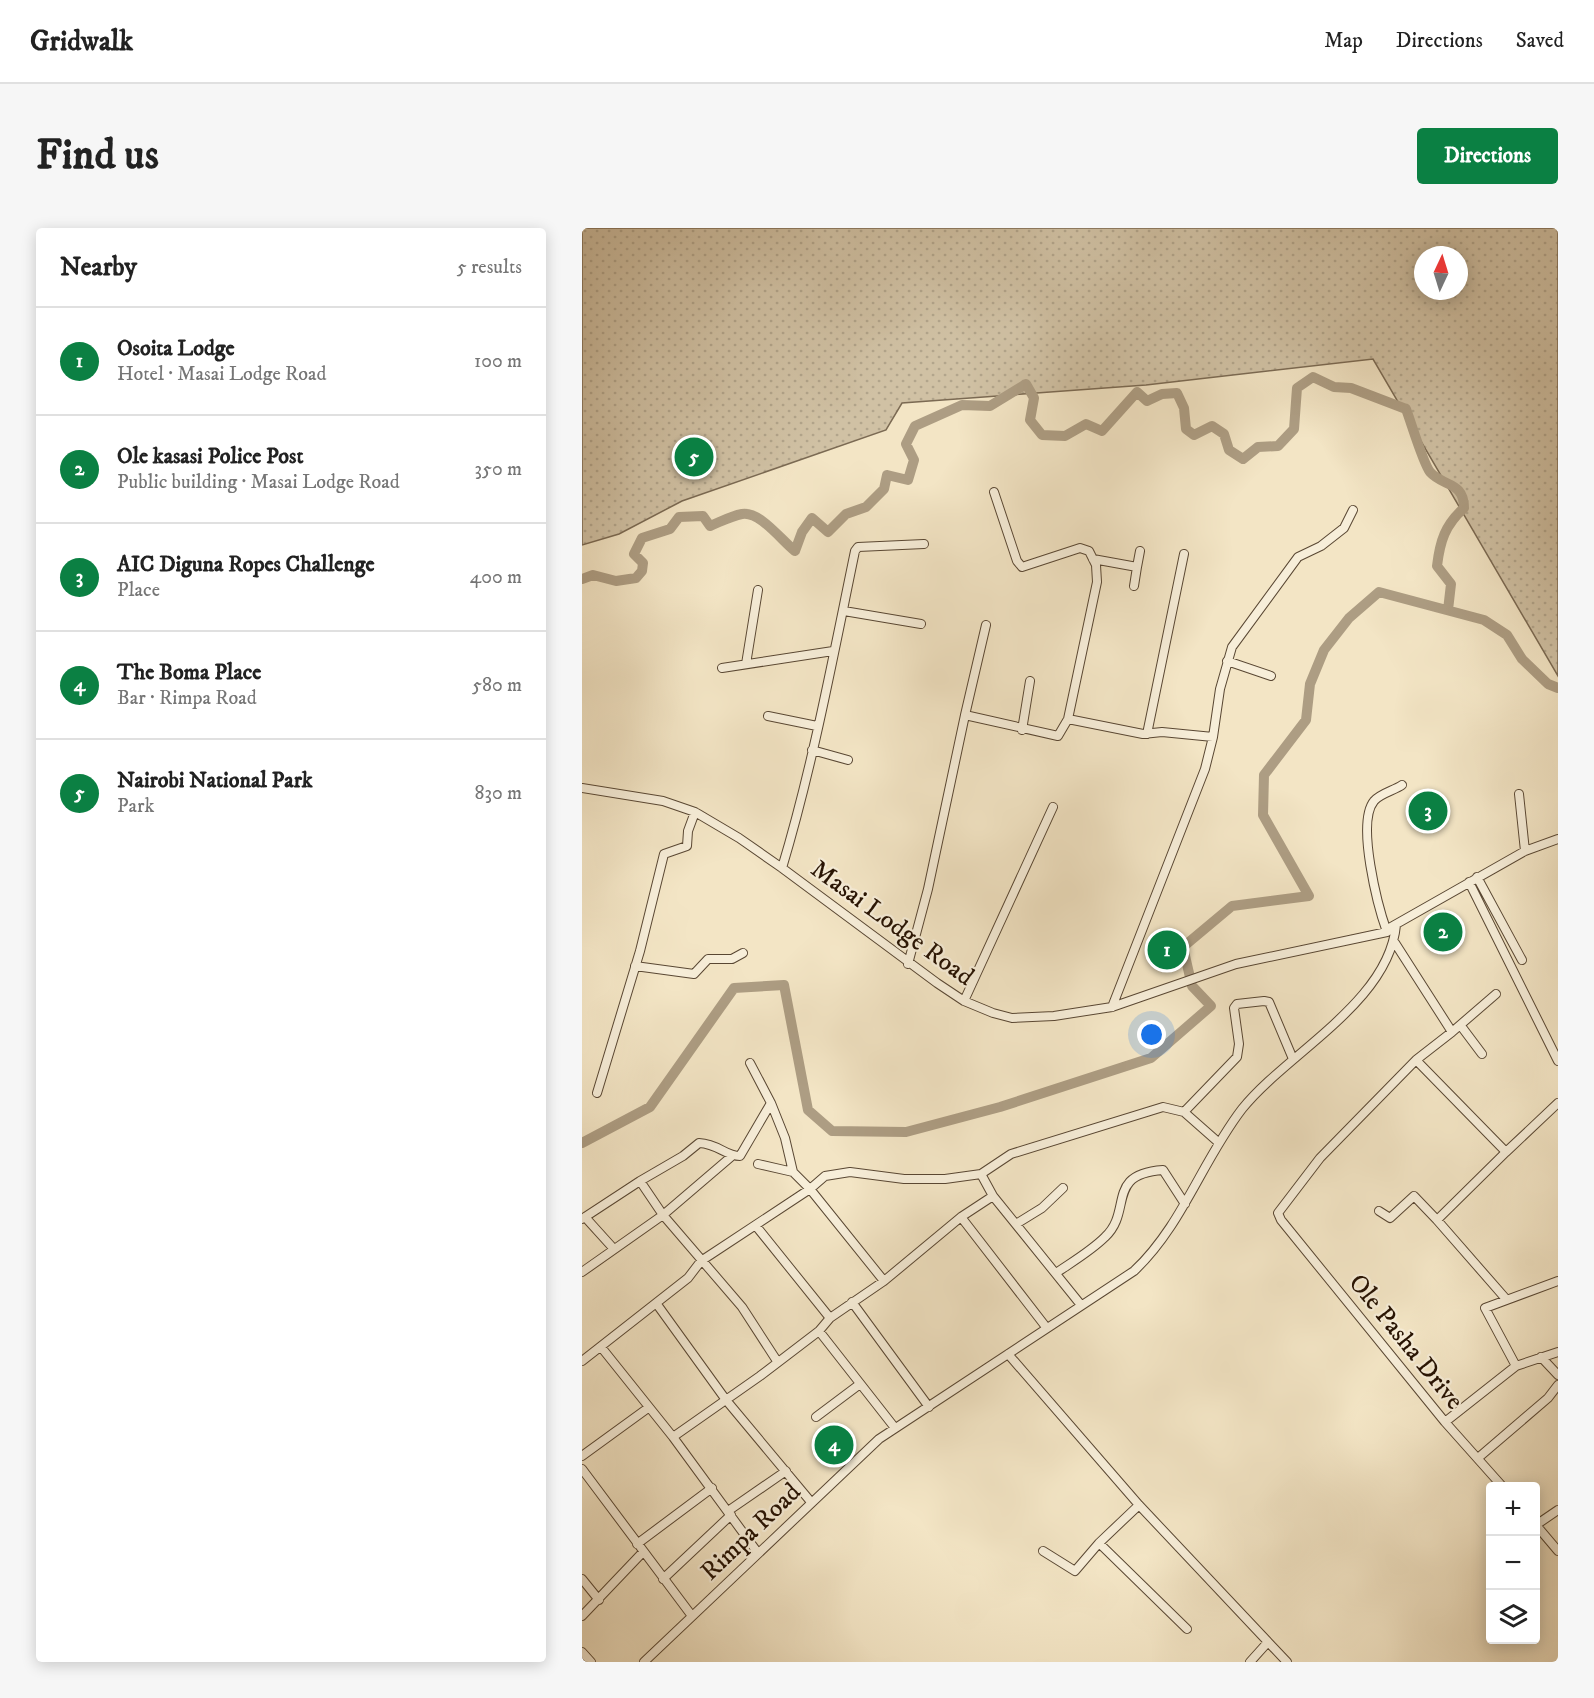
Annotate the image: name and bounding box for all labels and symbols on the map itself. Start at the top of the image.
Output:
north arrow [1414,246,1468,300]
pin: 5 [674,434,714,480]
pin: 3 [1408,788,1448,834]
street label: Masai Lodge Road [804,853,980,994]
pin: 2 [1424,910,1462,954]
pin: 1 [1148,928,1186,972]
your location [1137,1020,1166,1049]
street label: Ole Pasha Drive [1341,1267,1471,1417]
pin: 4 [814,1422,854,1468]
street label: Rimpa Road [694,1476,808,1588]

